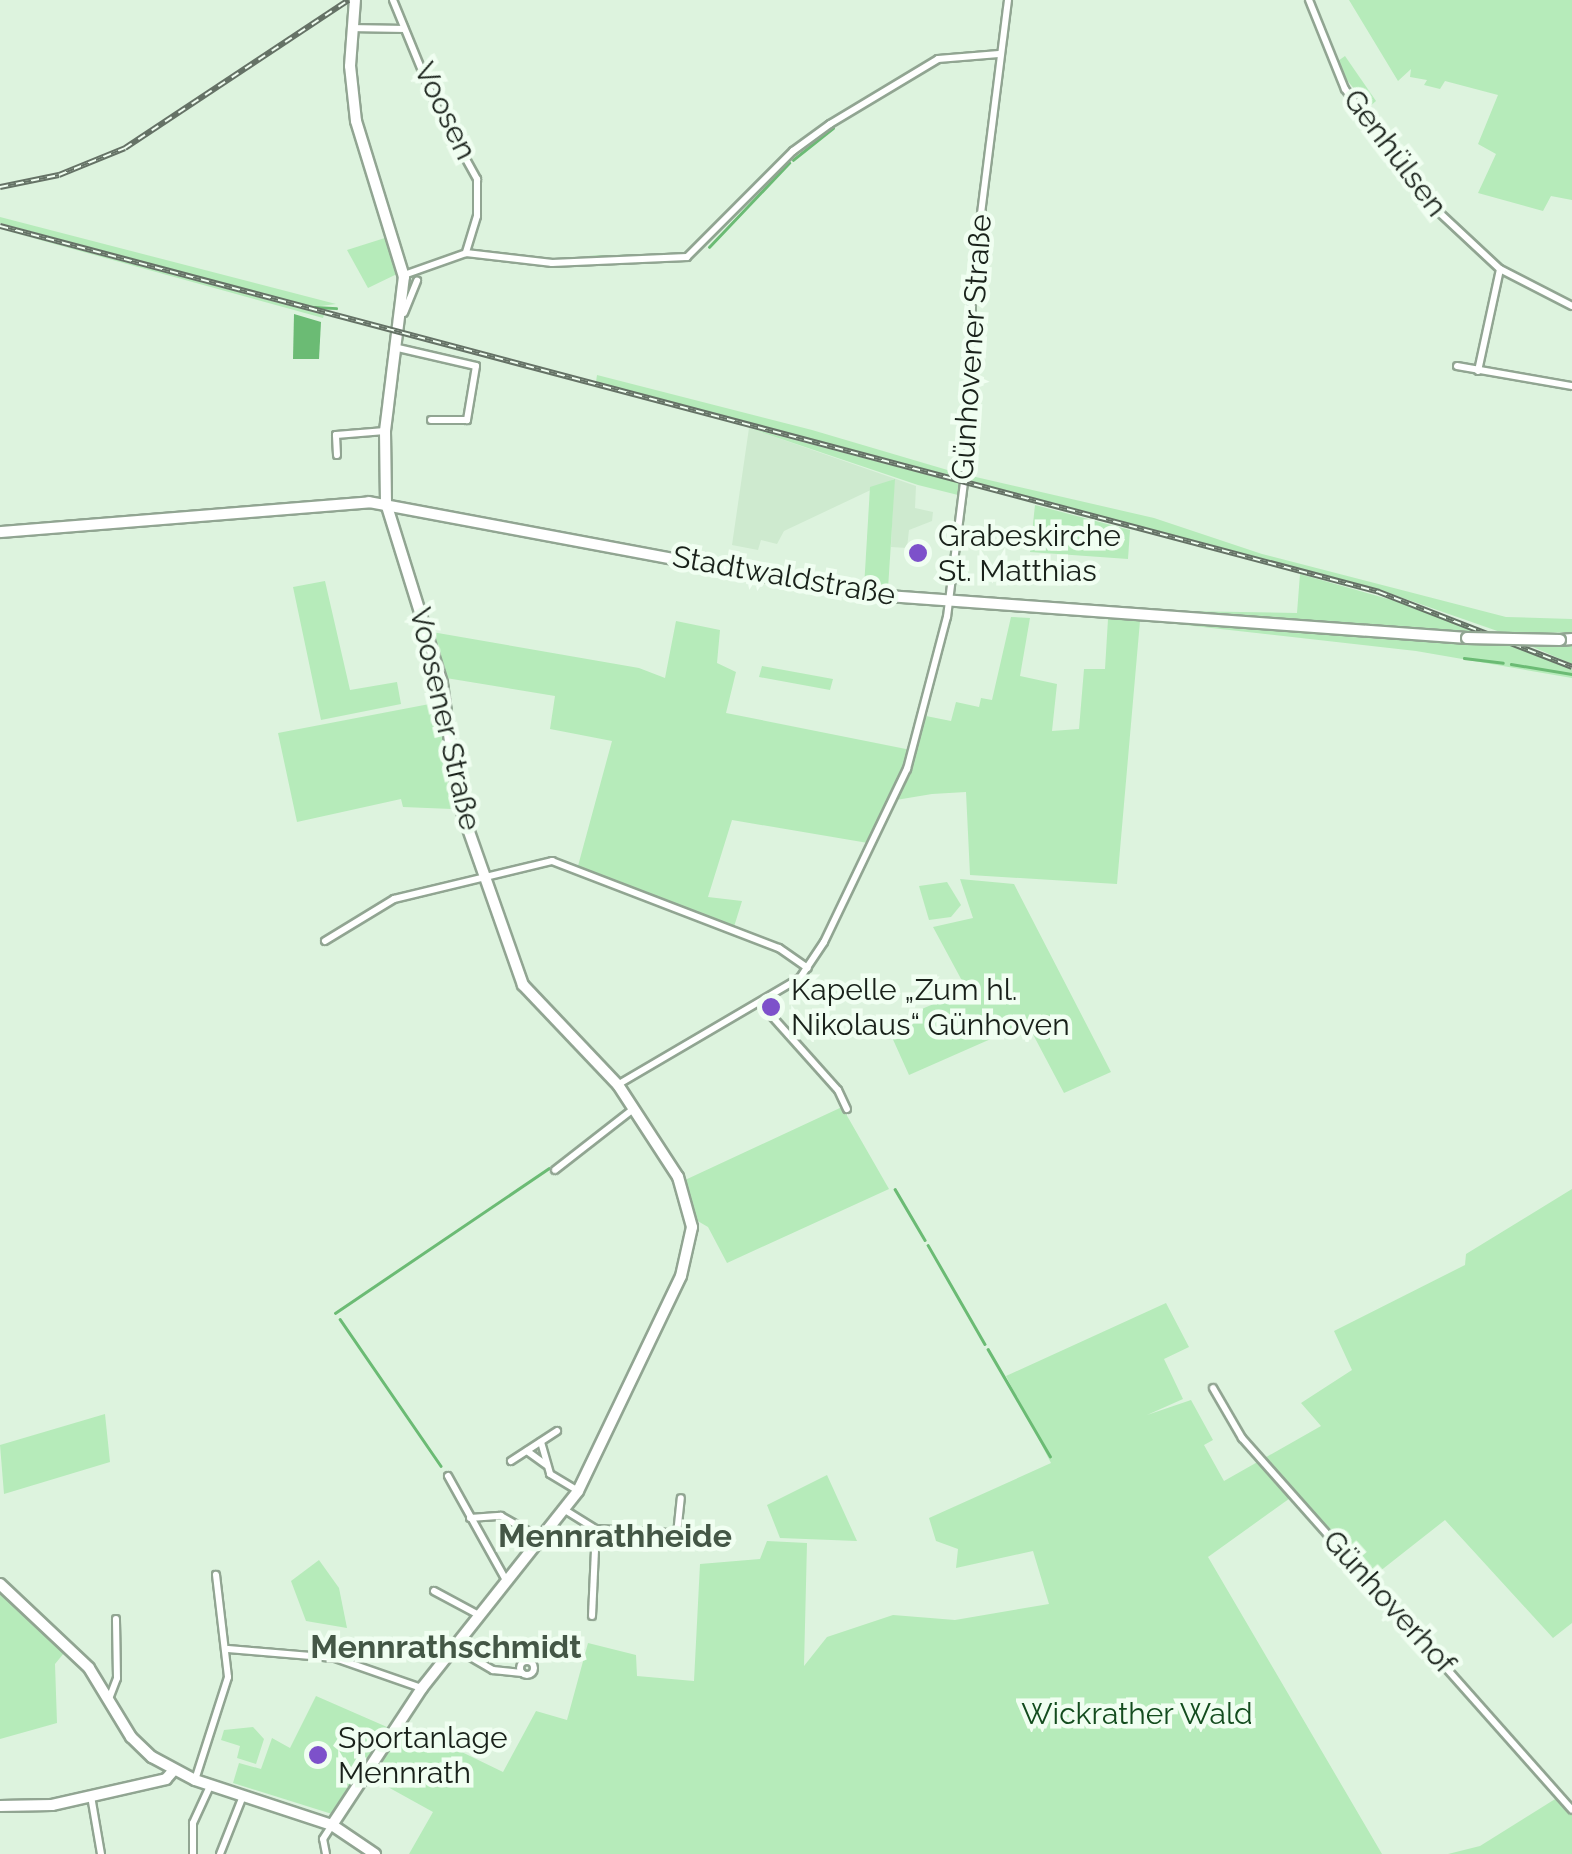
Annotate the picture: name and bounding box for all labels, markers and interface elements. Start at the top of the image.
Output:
street label: Voosen [406,57,484,165]
street label: Genhülsen [1336,82,1454,224]
street label: Günhovener Straße [945,213,999,481]
place label: Grabeskirche St. Matthias [938,518,1121,588]
street label: Stadtwaldstraße [670,539,898,613]
marker: Grabeskirche St. Matthias [907,542,929,564]
street label: Voosener Straße [402,604,488,834]
place label: Kapelle „Zum hl. Nikolaus“ Günhoven [791,972,1070,1042]
marker: Kapelle „Zum hl. Nikolaus“ Günhoven [760,996,782,1018]
district label: Mennrathheide [498,1517,732,1555]
street label: Günhoverhof [1315,1523,1463,1681]
district label: Mennrathschmidt [310,1628,582,1666]
park label: Wickrather Wald [1020,1696,1254,1732]
place label: Sportanlage Mennrath [338,1720,508,1790]
marker: Sportanlage Mennrath [307,1744,329,1766]

